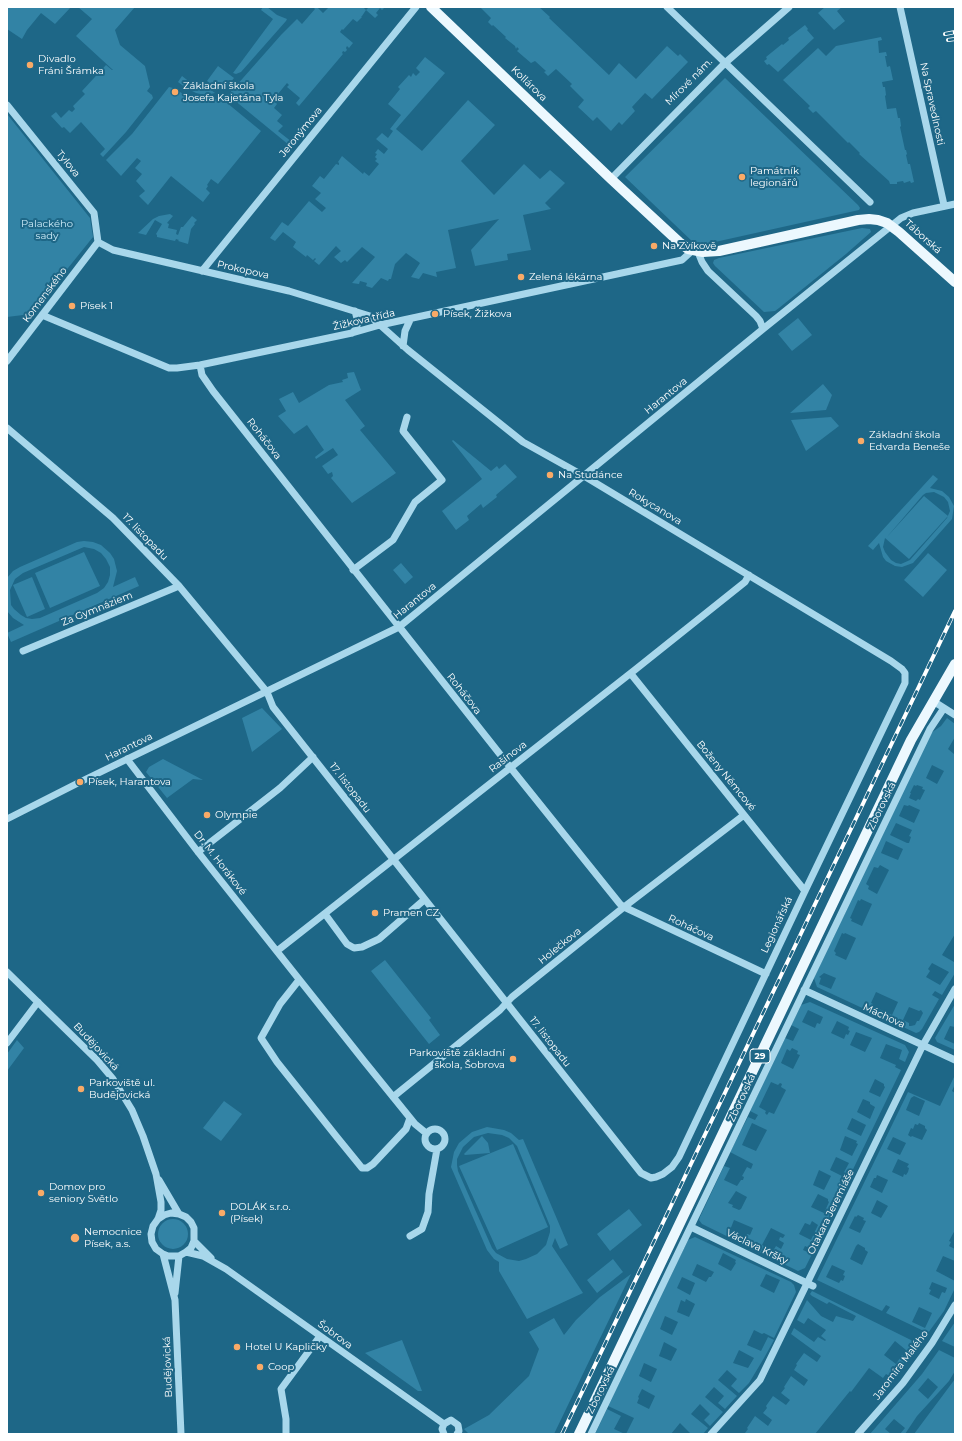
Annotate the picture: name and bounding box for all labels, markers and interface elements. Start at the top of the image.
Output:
place label: Divadlo Fráni Šrámka [38,53,104,76]
street label: Mírové nám. [663,56,715,108]
marker: Divadlo Fráni Šrámka [25,60,35,70]
street label: Na Spravedlnosti [917,61,947,147]
street label: Kollárova [508,64,550,104]
place label: Základní škola Josefa Kajetána Tyla [183,80,283,104]
marker: Základní škola Josefa Kajetána Tyla [170,87,180,97]
street label: Jeronýmova [277,105,325,159]
street label: Tylova [54,148,82,180]
place label: Památník legionářů [750,165,799,188]
marker: Památník legionářů [737,172,747,182]
street label: Táborská [902,217,944,257]
park label: Palackého sady [21,218,73,242]
place label: Na Zvíkově [662,240,716,252]
marker: Na Zvíkově [649,241,659,251]
street label: Prokopova [216,258,270,282]
street label: Komenského [20,265,70,325]
place label: Zelená lékárna [529,271,603,283]
marker: Zelená lékárna [516,272,526,282]
place label: Písek 1 [80,300,113,312]
marker: Písek 1 [67,301,77,311]
street label: Žižkova třída [332,307,396,333]
place label: Písek, Žižkova [443,308,512,320]
marker: Písek, Žižkova [430,309,440,319]
street label: Harantova [642,375,690,417]
street label: Roháčova [244,416,284,462]
place label: Základní škola Edvarda Beneše [869,429,950,452]
marker: Základní škola Edvarda Beneše [856,436,866,446]
place label: Na Studánce [558,469,623,481]
marker: Na Studánce [545,470,555,480]
street label: Rokycanova [626,486,684,528]
street label: 17. listopadu [120,511,170,563]
street label: Harantova [391,580,439,622]
street label: Za Gymnáziem [60,589,134,629]
street label: Roháčova [444,671,484,717]
street label: Harantova [103,730,155,764]
street label: Boženy Němcové [694,738,758,814]
street label: Rašínova [487,739,529,775]
street label: 17. listopadu [327,761,373,815]
place label: Písek, Harantova [88,776,171,788]
marker: Písek, Harantova [75,777,85,787]
street label: Zborovská [865,780,899,832]
place label: Olympie [215,809,258,821]
marker: Olympie [202,810,212,820]
street label: Dr. M. Horákové [191,828,249,898]
street label: Legionářská [759,895,795,955]
place label: Pramen CZ [383,907,439,919]
marker: Pramen CZ [370,908,380,918]
street label: Roháčova [666,912,716,944]
street label: Holečkova [536,925,584,967]
street label: Máchova [861,1001,907,1031]
street label: 17. listopadu [527,1015,573,1069]
street label: Budějovická [71,1020,121,1074]
place label: Parkoviště základní škola, Šobrova [409,1047,505,1070]
road number: 29 [750,1049,770,1063]
marker: Parkoviště základní škola, Šobrova [508,1054,518,1064]
street label: Zborovská [726,1072,758,1124]
place label: Parkoviště ul. Budějovická [89,1077,155,1100]
marker: Parkoviště ul. Budějovická [76,1084,86,1094]
street label: Otakara Jeremiáše [805,1167,857,1257]
place label: Domov pro seniory Světlo [49,1181,118,1204]
marker: Domov pro seniory Světlo [36,1188,46,1198]
place label: DOLÁK s.r.o. (Písek) [230,1201,291,1224]
marker: DOLÁK s.r.o. (Písek) [217,1208,227,1218]
place label: Nemocnice Písek, a.s. [84,1226,142,1250]
street label: Václava Kršky [724,1227,790,1267]
marker: Nemocnice Písek, a.s. [69,1232,81,1244]
street label: Šobrova [315,1318,355,1352]
street label: Jaromíra Malého [871,1328,931,1402]
street label: Budějovická [161,1336,175,1398]
place label: Hotel U Kapličky [245,1341,327,1353]
marker: Hotel U Kapličky [232,1342,242,1352]
place label: Coop [268,1361,294,1373]
marker: Coop [255,1362,265,1372]
street label: Zborovská [584,1364,618,1416]

